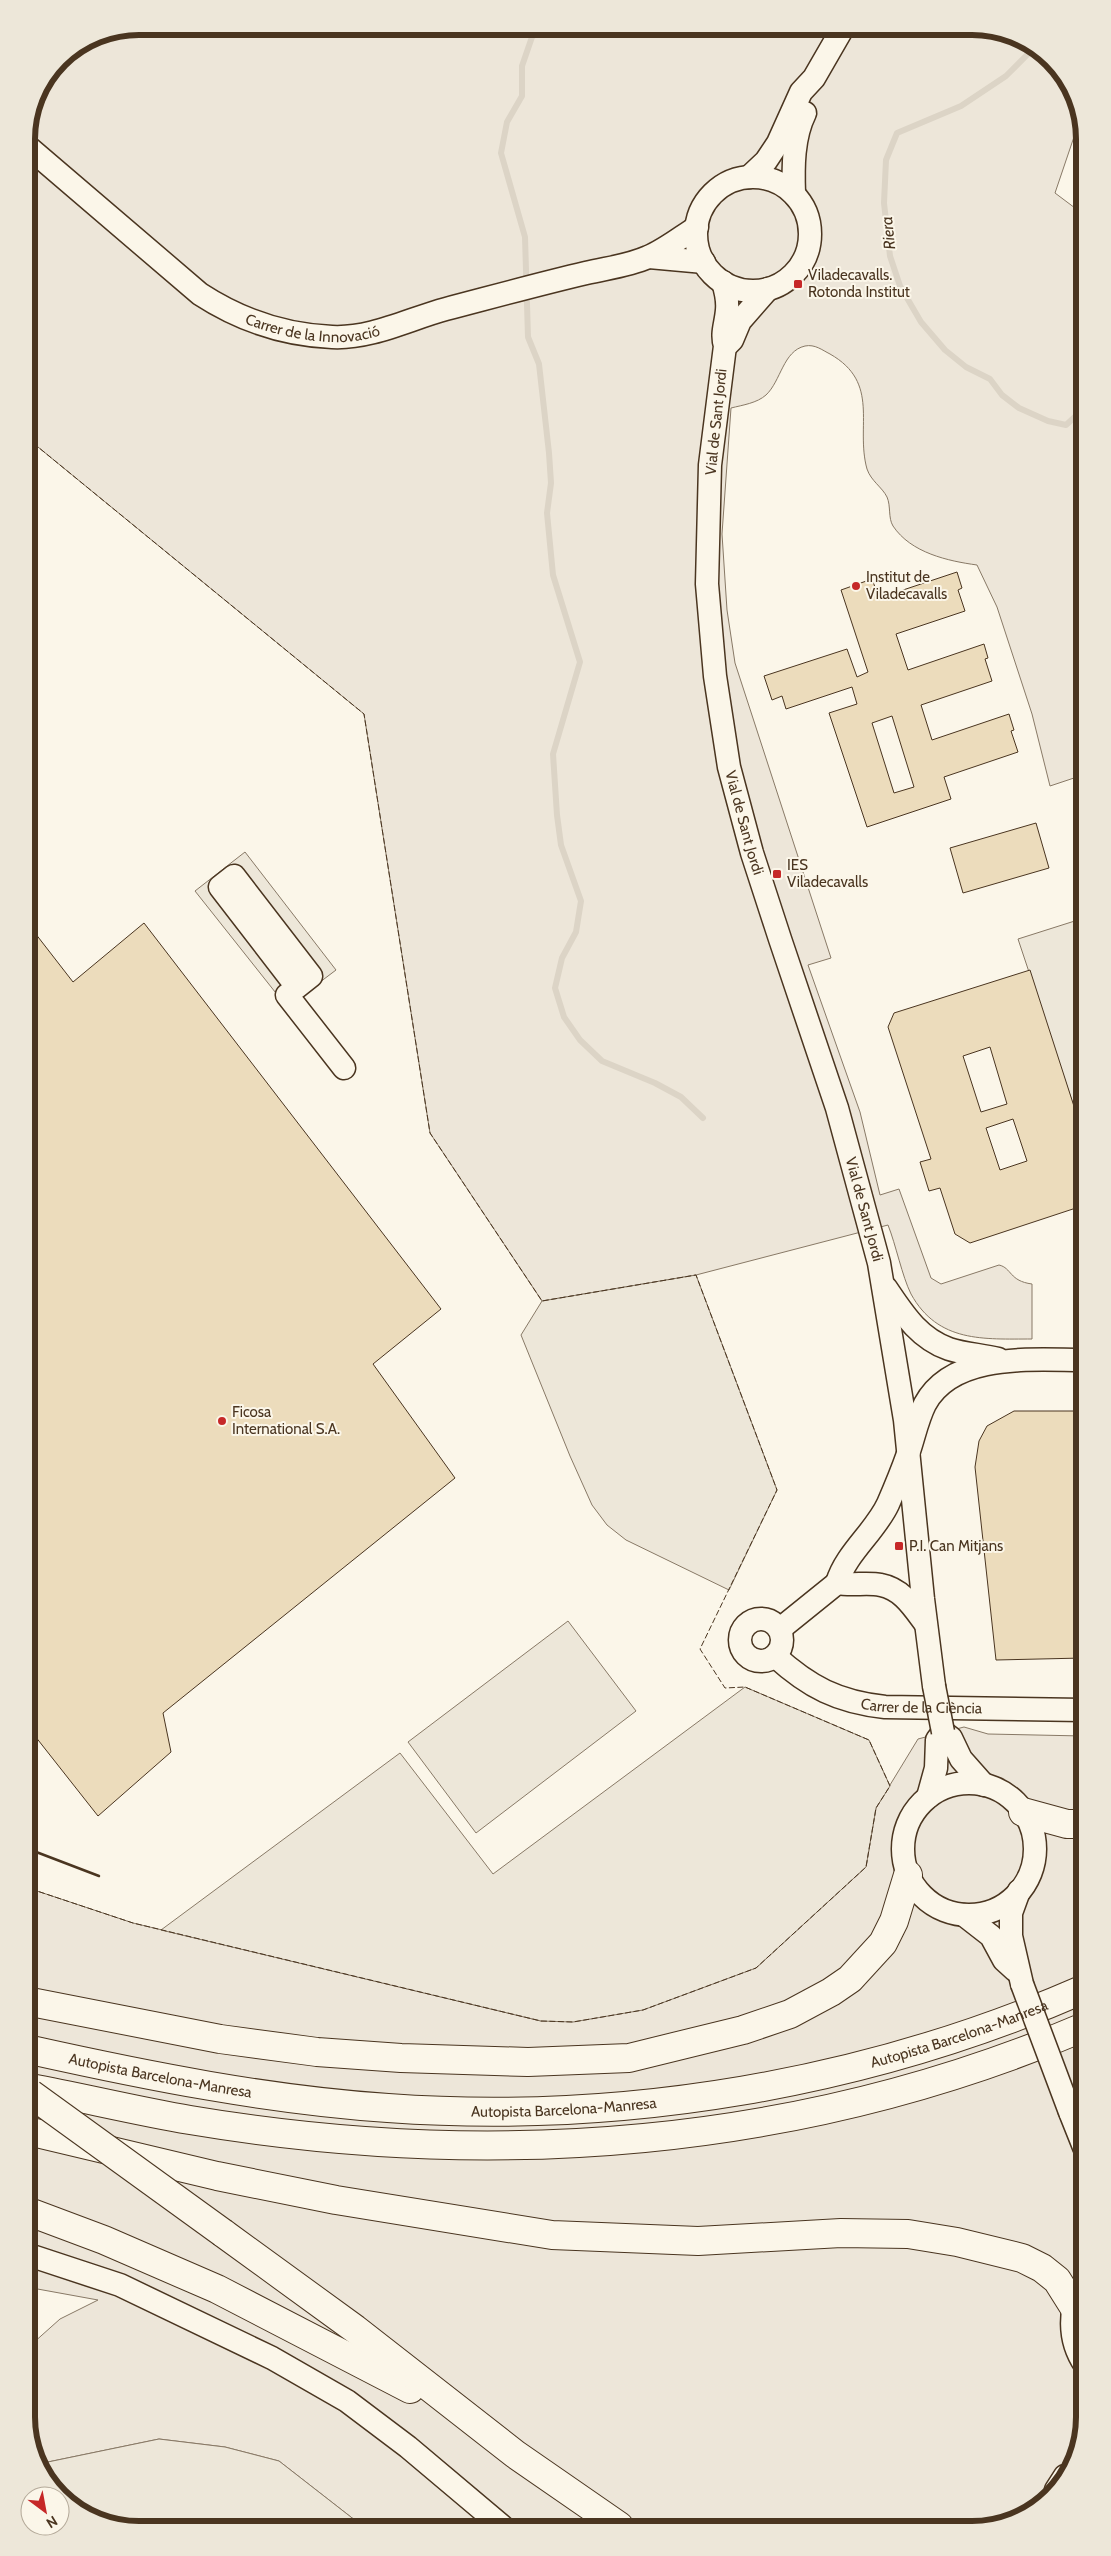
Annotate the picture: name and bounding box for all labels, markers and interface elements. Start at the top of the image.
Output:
water label: Riera [877,216,899,250]
place label: Viladecavalls. Rotonda Institut [808,266,910,301]
marker: Viladecavalls. Rotonda Institut [792,278,804,290]
street label: Carrer de la Innovació [243,310,382,346]
street label: Vial de Sant Jordi [701,368,731,476]
place label: Institut de Viladecavalls [866,568,947,603]
marker: Institut de Viladecavalls [850,580,862,592]
street label: Vial de Sant Jordi [721,769,767,877]
place label: IES Viladecavalls [787,856,868,891]
marker: IES Viladecavalls [771,868,783,880]
street label: Vial de Sant Jordi [842,1155,887,1263]
place label: Ficosa International S.A. [232,1403,340,1438]
marker: Ficosa International S.A. [216,1415,228,1427]
place label: P.I. Can Mitjans [909,1537,1003,1555]
marker: P.I. Can Mitjans [893,1540,905,1552]
street label: Carrer de la Ciència [859,1694,983,1717]
street label: Autopista Barcelona-Manresa [869,1996,1051,2072]
street label: Autopista Barcelona-Manresa [67,2050,254,2102]
street label: Autopista Barcelona-Manresa [471,2094,658,2121]
north arrow [20,2486,70,2536]
text: N [43,2512,61,2532]

